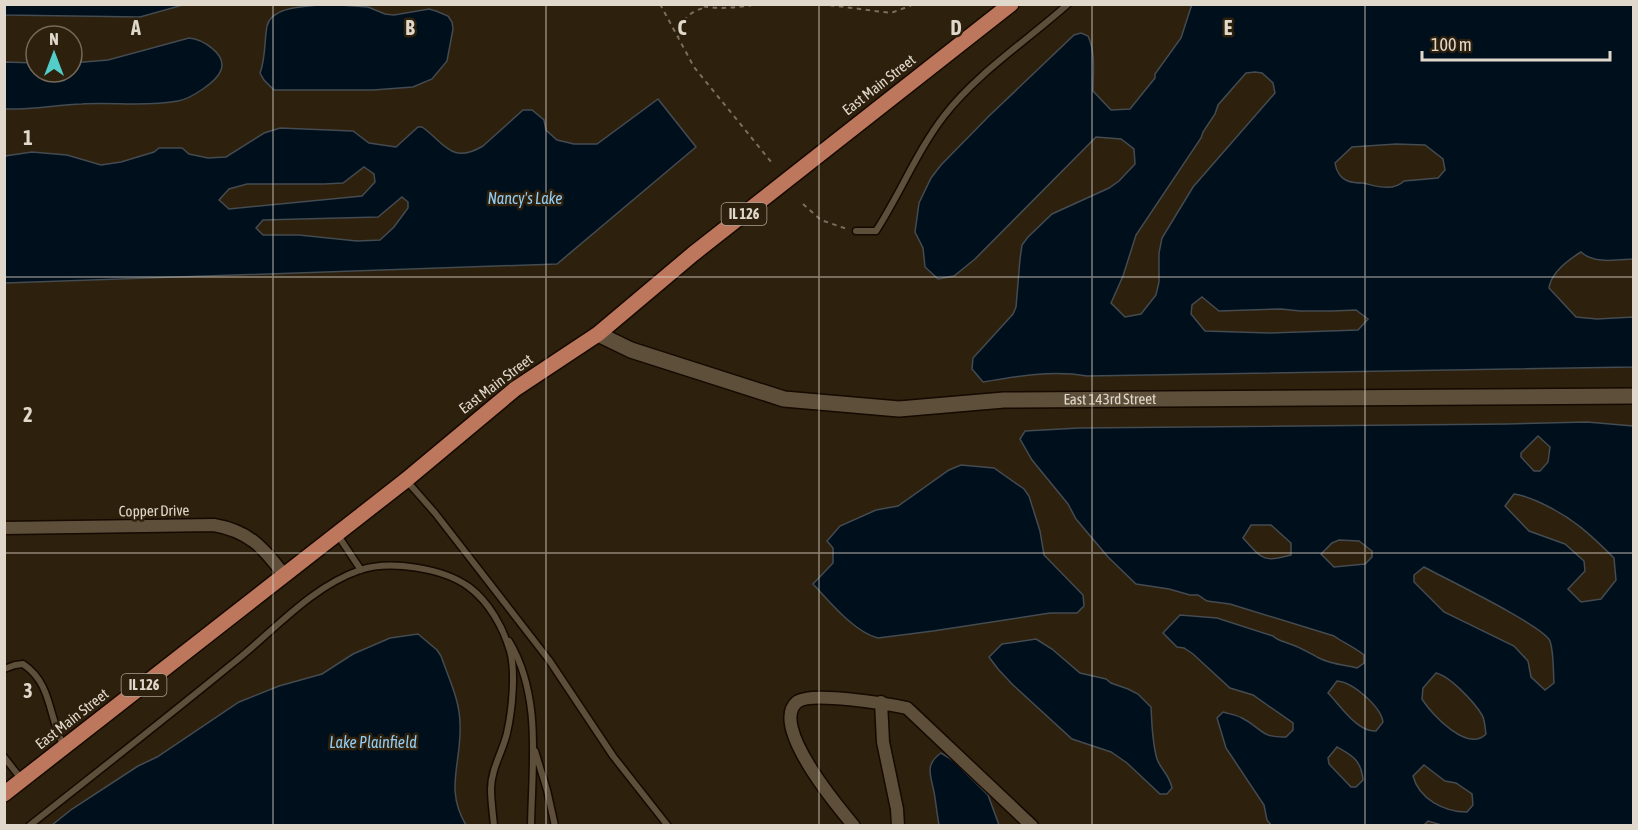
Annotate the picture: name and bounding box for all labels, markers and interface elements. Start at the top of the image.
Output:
text: A [130,16,141,39]
text: B [405,16,415,39]
text: C [678,16,687,39]
text: D [950,16,962,39]
text: E [1224,16,1233,39]
north arrow [24,24,84,84]
scale bar [1422,24,1610,62]
text: N [49,30,59,48]
text: 100 m [1431,34,1472,55]
street label: East Main Street [839,51,919,118]
text: 1 [23,126,33,149]
water label: Nancy's Lake [487,189,563,208]
road number: IL 126 [722,203,766,225]
street label: East Main Street [456,350,536,417]
street label: East 143rd Street [1063,390,1156,408]
text: 2 [23,403,33,426]
street label: Copper Drive [119,501,190,520]
road number: IL 126 [122,674,166,696]
text: 3 [23,679,33,702]
street label: East Main Street [32,685,112,752]
water label: Lake Plainfield [329,733,417,751]

